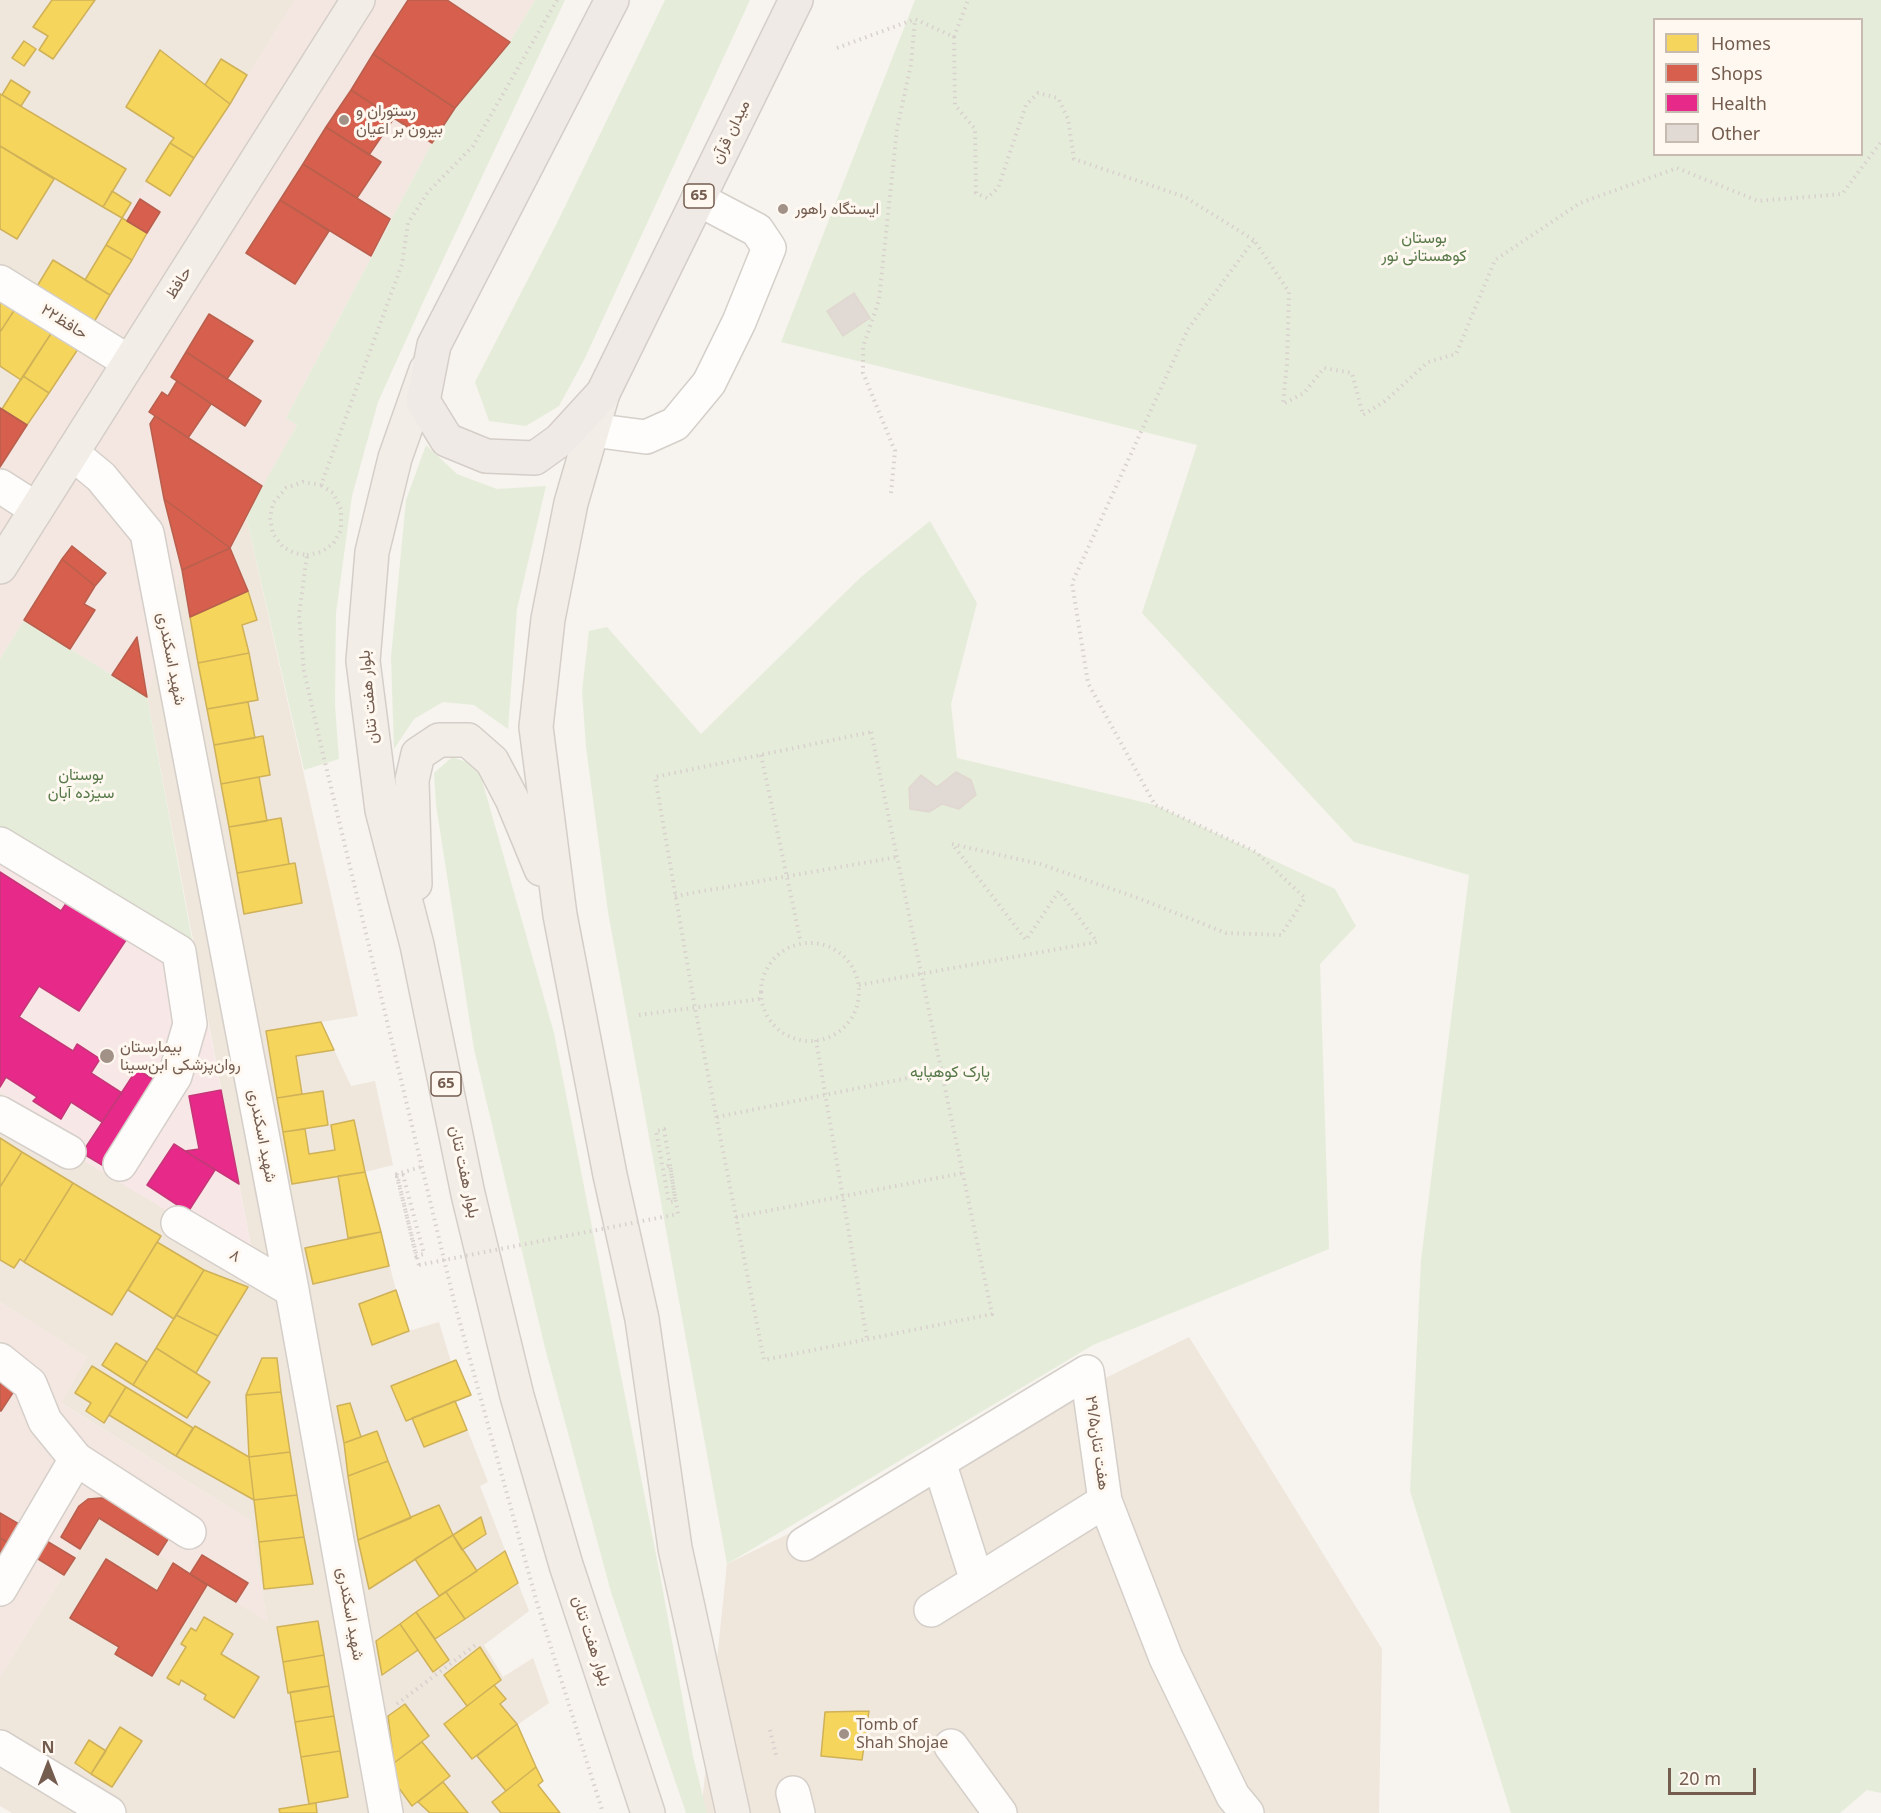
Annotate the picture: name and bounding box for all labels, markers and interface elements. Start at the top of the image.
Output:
legend [1653,18,1863,156]
text: Homes [1711,31,1771,55]
text: Shops [1711,61,1763,85]
text: Health [1711,91,1767,115]
street label: میدان قرآن [707,97,755,167]
place label: رستوران و بیرون بر اعيان [356,101,443,139]
marker: رستوران و بیرون بر اعيان [337,113,351,127]
text: Other [1711,121,1760,145]
road number: 65 [684,184,714,208]
place label: ایستگاه راهور [795,199,879,219]
marker: ایستگاه راهور [776,202,790,216]
park label: بوستان کوهستانی نور [1381,228,1467,266]
street label: حافظ [162,263,196,303]
street label: حافظ۲۲ [37,300,91,344]
street label: شهید اسکندری [153,611,189,707]
street label: بلوار هفت تنان [355,649,383,745]
park label: بوستان سیزده آبان [48,765,114,803]
place label: بیمارستان روان‌پزشکی ابن‌سینا [120,1037,241,1075]
marker: بیمارستان روان‌پزشکی ابن‌سینا [98,1047,116,1065]
park label: پارک کوهپایه [910,1062,990,1082]
road number: 65 [431,1072,461,1096]
street label: شهید اسکندری [244,1088,280,1184]
street label: بلوار هفت تنان [445,1124,483,1220]
street label: ۸ [226,1245,244,1267]
street label: ۲۹/۵هفت تنان [1081,1394,1113,1492]
street label: شهید اسکندری [332,1566,368,1662]
street label: بلوار هفت تنان [567,1593,615,1689]
place label: Tomb of Shah Shojae [856,1715,948,1753]
marker: Tomb of Shah Shojae [837,1727,851,1741]
north arrow [18,1735,78,1795]
text: N [41,1736,55,1758]
scale bar [1671,1756,1760,1794]
text: 20 m [1679,1766,1721,1790]

